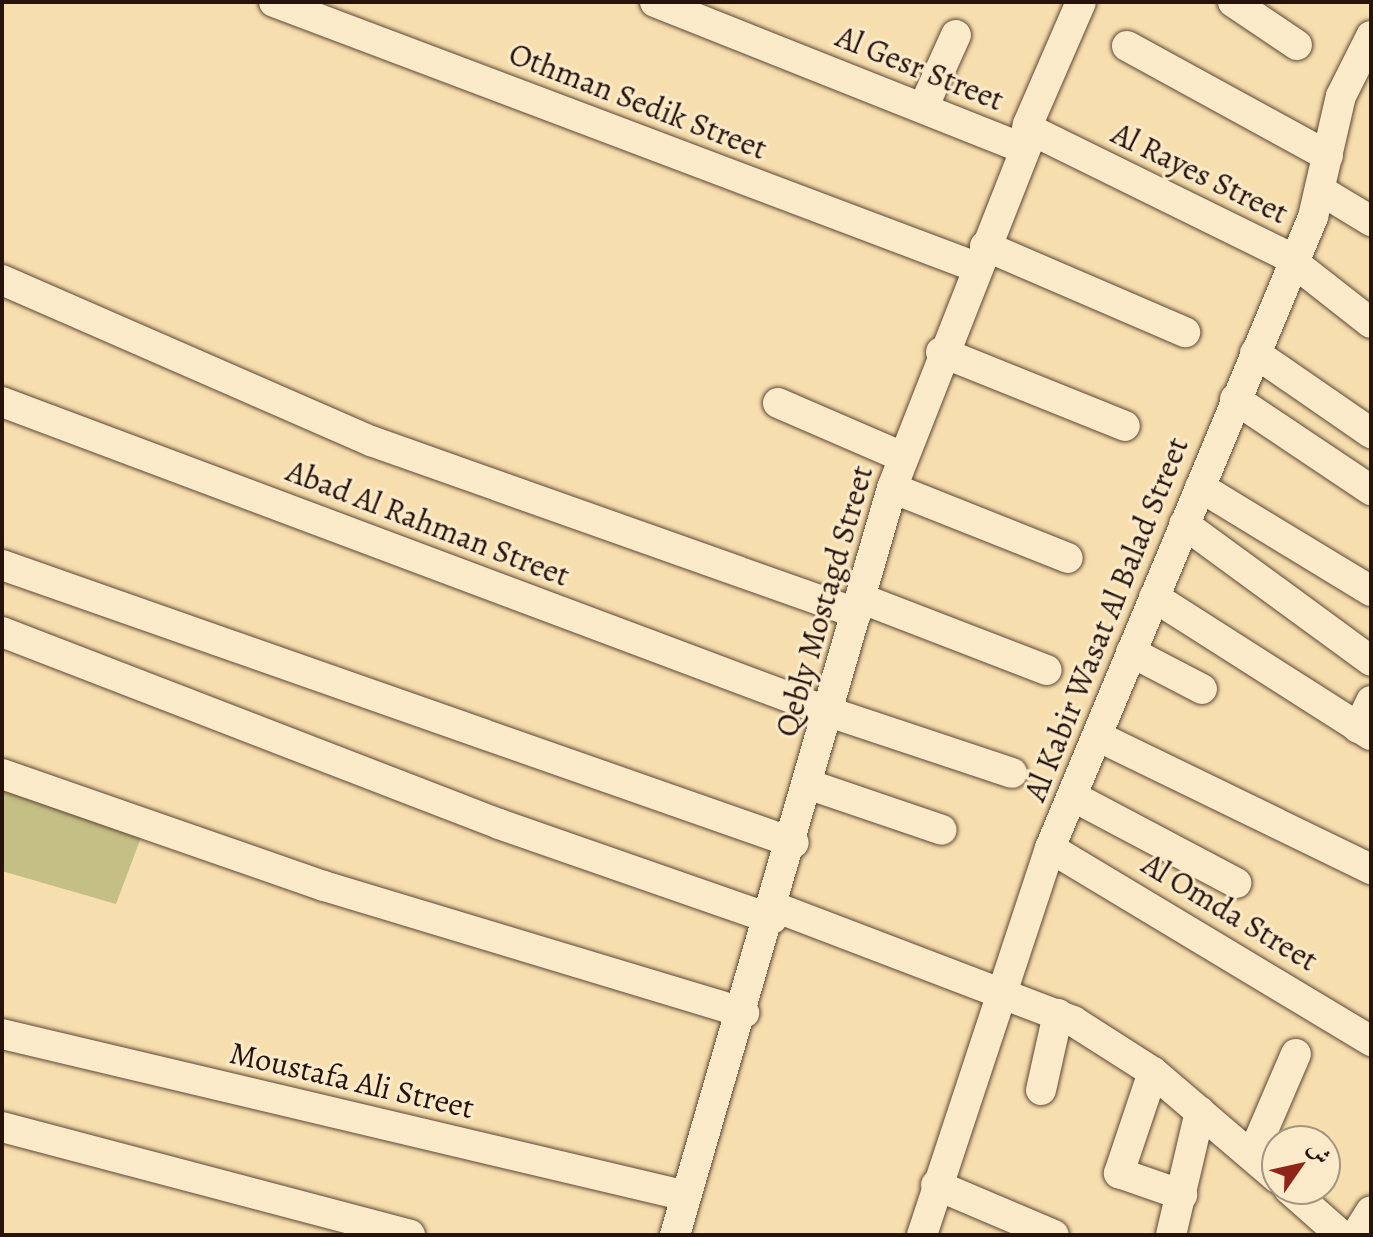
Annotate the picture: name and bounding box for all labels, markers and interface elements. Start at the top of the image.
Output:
street label: Al Gesr Street [831,17,1009,119]
street label: Othman Sedik Street [504,34,772,168]
street label: Al Rayes Street [1106,114,1294,232]
street label: Al Kabir Wasat Al Balad Street [1015,432,1197,806]
street label: Abad Al Rahman Street [281,451,575,595]
street label: Qebly Mostagd Street [767,461,881,741]
street label: Al Omda Street [1135,845,1325,979]
street label: Moustafa Ali Street [226,1033,478,1127]
north arrow [1261,1125,1341,1205]
text: ش [1301,1135,1338,1170]

